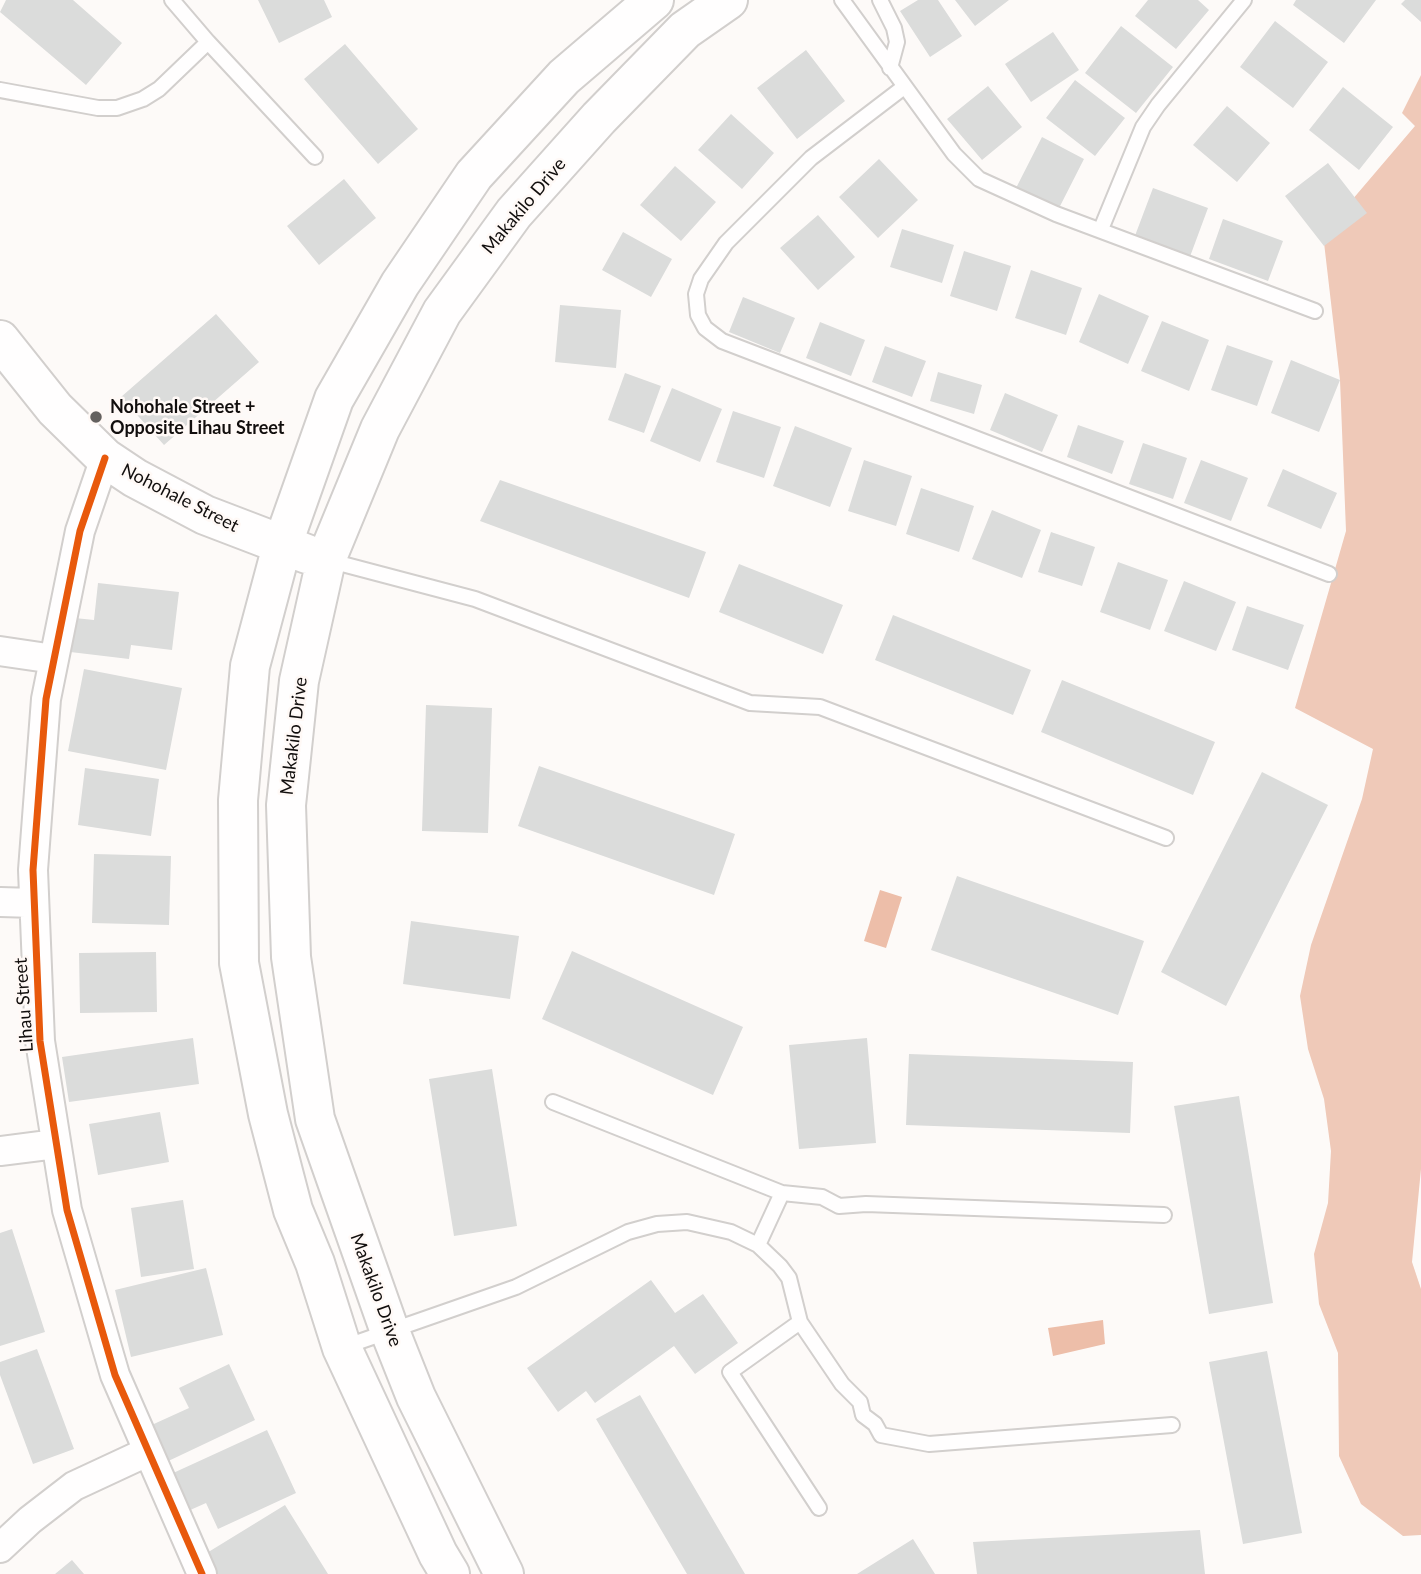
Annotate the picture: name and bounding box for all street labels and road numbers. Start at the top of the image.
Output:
street label: Makakilo Drive [478,154,570,258]
street label: Nohohale Street [118,459,242,537]
street label: Makakilo Drive [276,676,312,796]
street label: Lihau Street [10,957,38,1053]
street label: Makakilo Drive [346,1230,406,1350]

